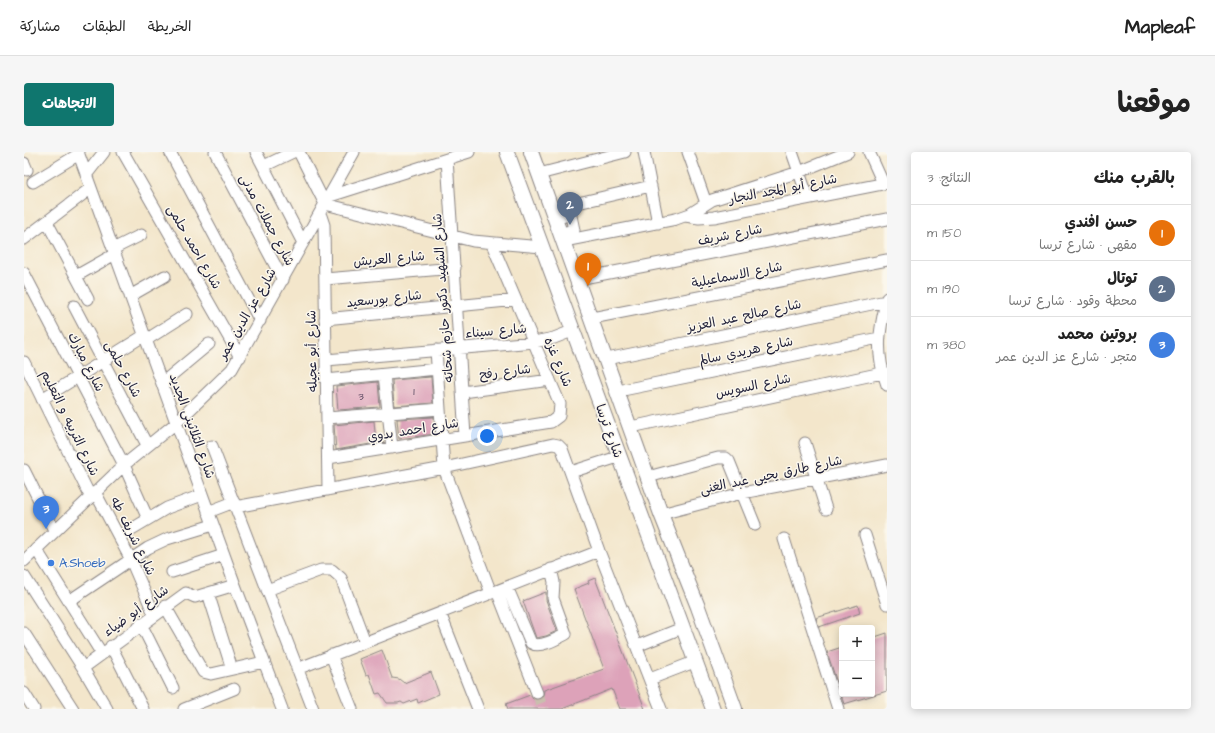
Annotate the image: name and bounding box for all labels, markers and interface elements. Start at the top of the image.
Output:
text: Mapleaf [1125,14,1195,41]
text: مشاركة [20,17,60,37]
text: الطبقات [82,17,126,37]
text: الخريطة [148,17,191,37]
button: الاتجاهات [24,83,114,126]
text: موقعنا [1117,84,1191,123]
text: بالقرب منك [1094,166,1175,190]
text: النتائج: 3 [927,169,971,187]
street label: شارع أبو المجد النجار [726,170,839,209]
street label: شارع جملات مدنى [235,171,299,269]
pin: 2 [557,192,583,225]
street label: شارع احمد حلمى [163,202,225,292]
text: حسن افندي [1065,212,1137,233]
street label: شارع الشهيد دكتور حازم شحاته [428,213,459,383]
street label: شارع شريف [696,220,764,250]
text: 150 m [927,224,961,242]
text: 1 [1161,224,1163,242]
text: مقهى · شارع ترسا [1039,236,1137,254]
street label: شارع العريش [353,247,425,271]
pin: 1 [575,253,601,286]
street label: شارع الاسماعيلية [690,257,784,293]
street label: شارع عز الدين عمر [213,265,281,364]
text: توتال [1107,268,1137,289]
text: 190 m [927,280,960,298]
text: 2 [1158,280,1166,298]
street label: شارع بورسعيد [346,286,422,312]
text: محطة وقود · شارع ترسا [1008,292,1137,310]
street label: شارع صالح عبد العزيز [684,295,803,337]
street label: شارع أبو عجيله [302,310,322,392]
street label: شارع سيناء [464,319,528,343]
text: بروتين محمد [1058,324,1137,345]
street label: شارع مبارك [63,329,109,395]
street label: شارع هريدي سالم [697,332,795,371]
street label: شارع غزه [539,334,577,390]
text: 380 m [927,336,966,354]
text: 3 [1159,336,1165,354]
street label: شارع حلمى [100,337,146,401]
text: متجر · شارع عز الدين عمر [996,348,1137,366]
street label: شارع رفح [478,360,532,384]
street label: شارع التربيه و التعليم [36,367,103,479]
street label: شارع السويس [714,369,792,403]
street label: شارع الثلاثينى الجديد [165,371,219,481]
house number: 1 [413,384,415,399]
house number: 3 [358,389,364,404]
street label: شارع ترسا [591,402,627,460]
street label: شارع احمد بدوي [366,414,460,446]
your location [477,426,497,446]
street label: شارع طارق يحيى عبد الغنى [698,451,844,499]
street label: شارع شريف طه [106,493,160,579]
pin: 3 [33,496,59,529]
place label: A.Shoeb [59,554,106,572]
marker: A.Shoeb [46,558,56,568]
street label: شارع أبو ضياء [100,581,172,641]
map controls [839,625,875,697]
button: + [839,625,875,661]
button: − [839,661,875,697]

